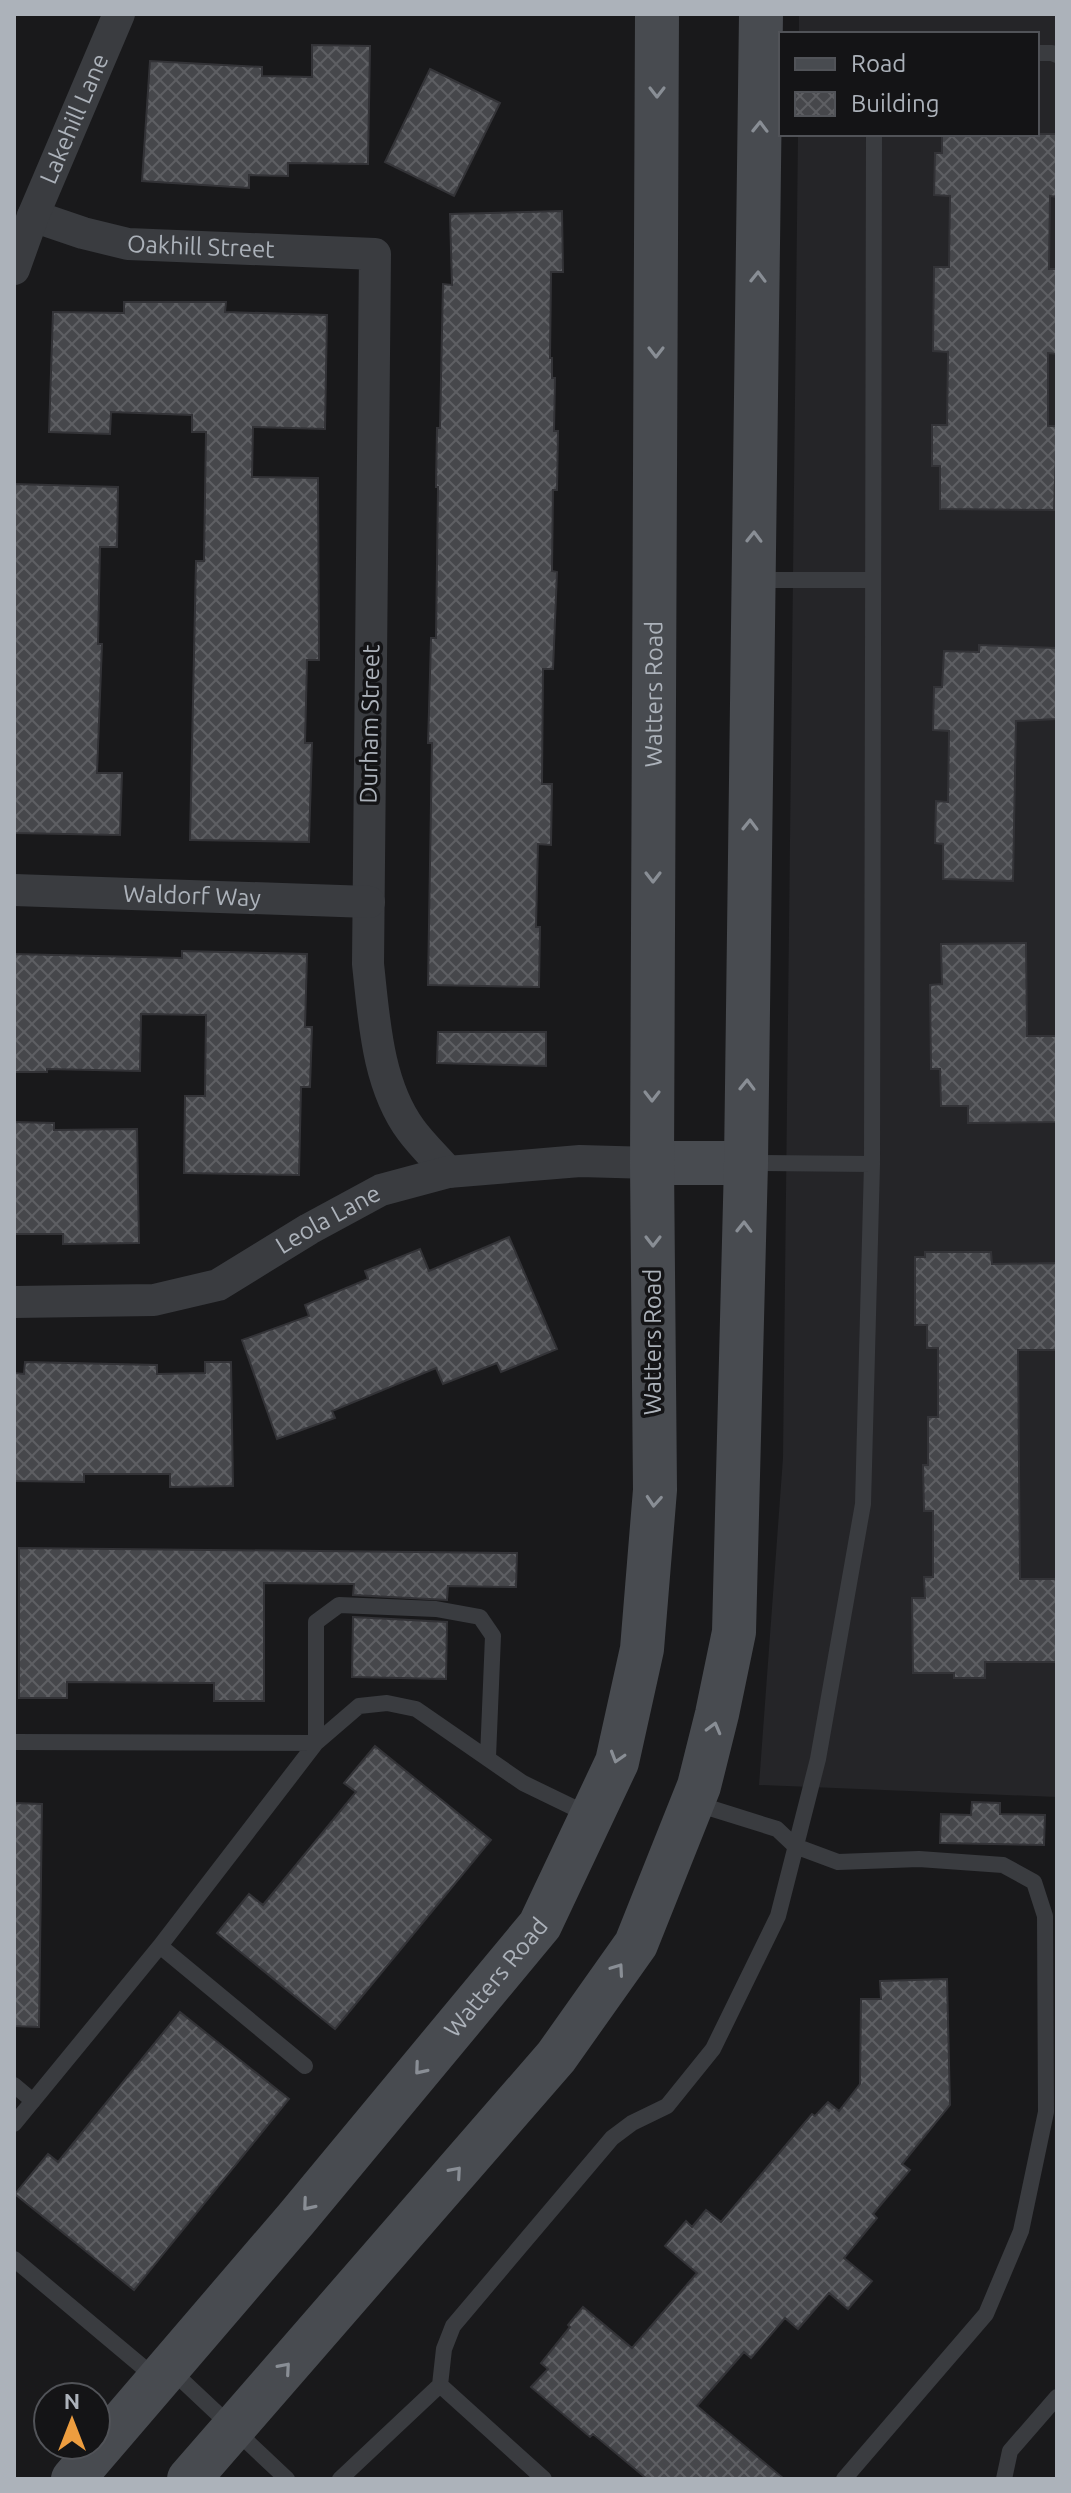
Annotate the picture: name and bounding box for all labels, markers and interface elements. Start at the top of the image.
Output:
legend [779,32,1039,136]
street label: Lakehill Lane [34,49,114,188]
text: Road [851,50,906,77]
one-way arrow [648,86,666,99]
text: Building [851,90,939,117]
one-way arrow [751,120,769,133]
street label: Oakhill Street [126,230,276,263]
one-way arrow [749,270,767,283]
one-way arrow [647,346,665,359]
one-way arrow [745,530,763,543]
street label: Watters Road [640,621,667,767]
street label: Durham Street [355,644,384,804]
one-way arrow [741,818,759,831]
one-way arrow [644,871,662,884]
street label: Waldorf Way [123,880,262,911]
one-way arrow [738,1078,756,1091]
one-way arrow [643,1090,661,1103]
street label: Leola Lane [271,1179,385,1259]
one-way arrow [735,1220,753,1233]
one-way arrow [644,1235,662,1248]
street label: Watters Road [639,1269,666,1415]
one-way arrow [646,1495,663,1508]
one-way arrow [704,1722,721,1736]
one-way arrow [610,1750,626,1764]
street label: Watters Road [439,1912,553,2042]
one-way arrow [608,1963,623,1977]
one-way arrow [415,2060,430,2074]
one-way arrow [446,2166,461,2181]
one-way arrow [303,2196,318,2210]
one-way arrow [276,2362,290,2377]
north arrow [32,2381,112,2461]
text: N [64,2388,80,2413]

